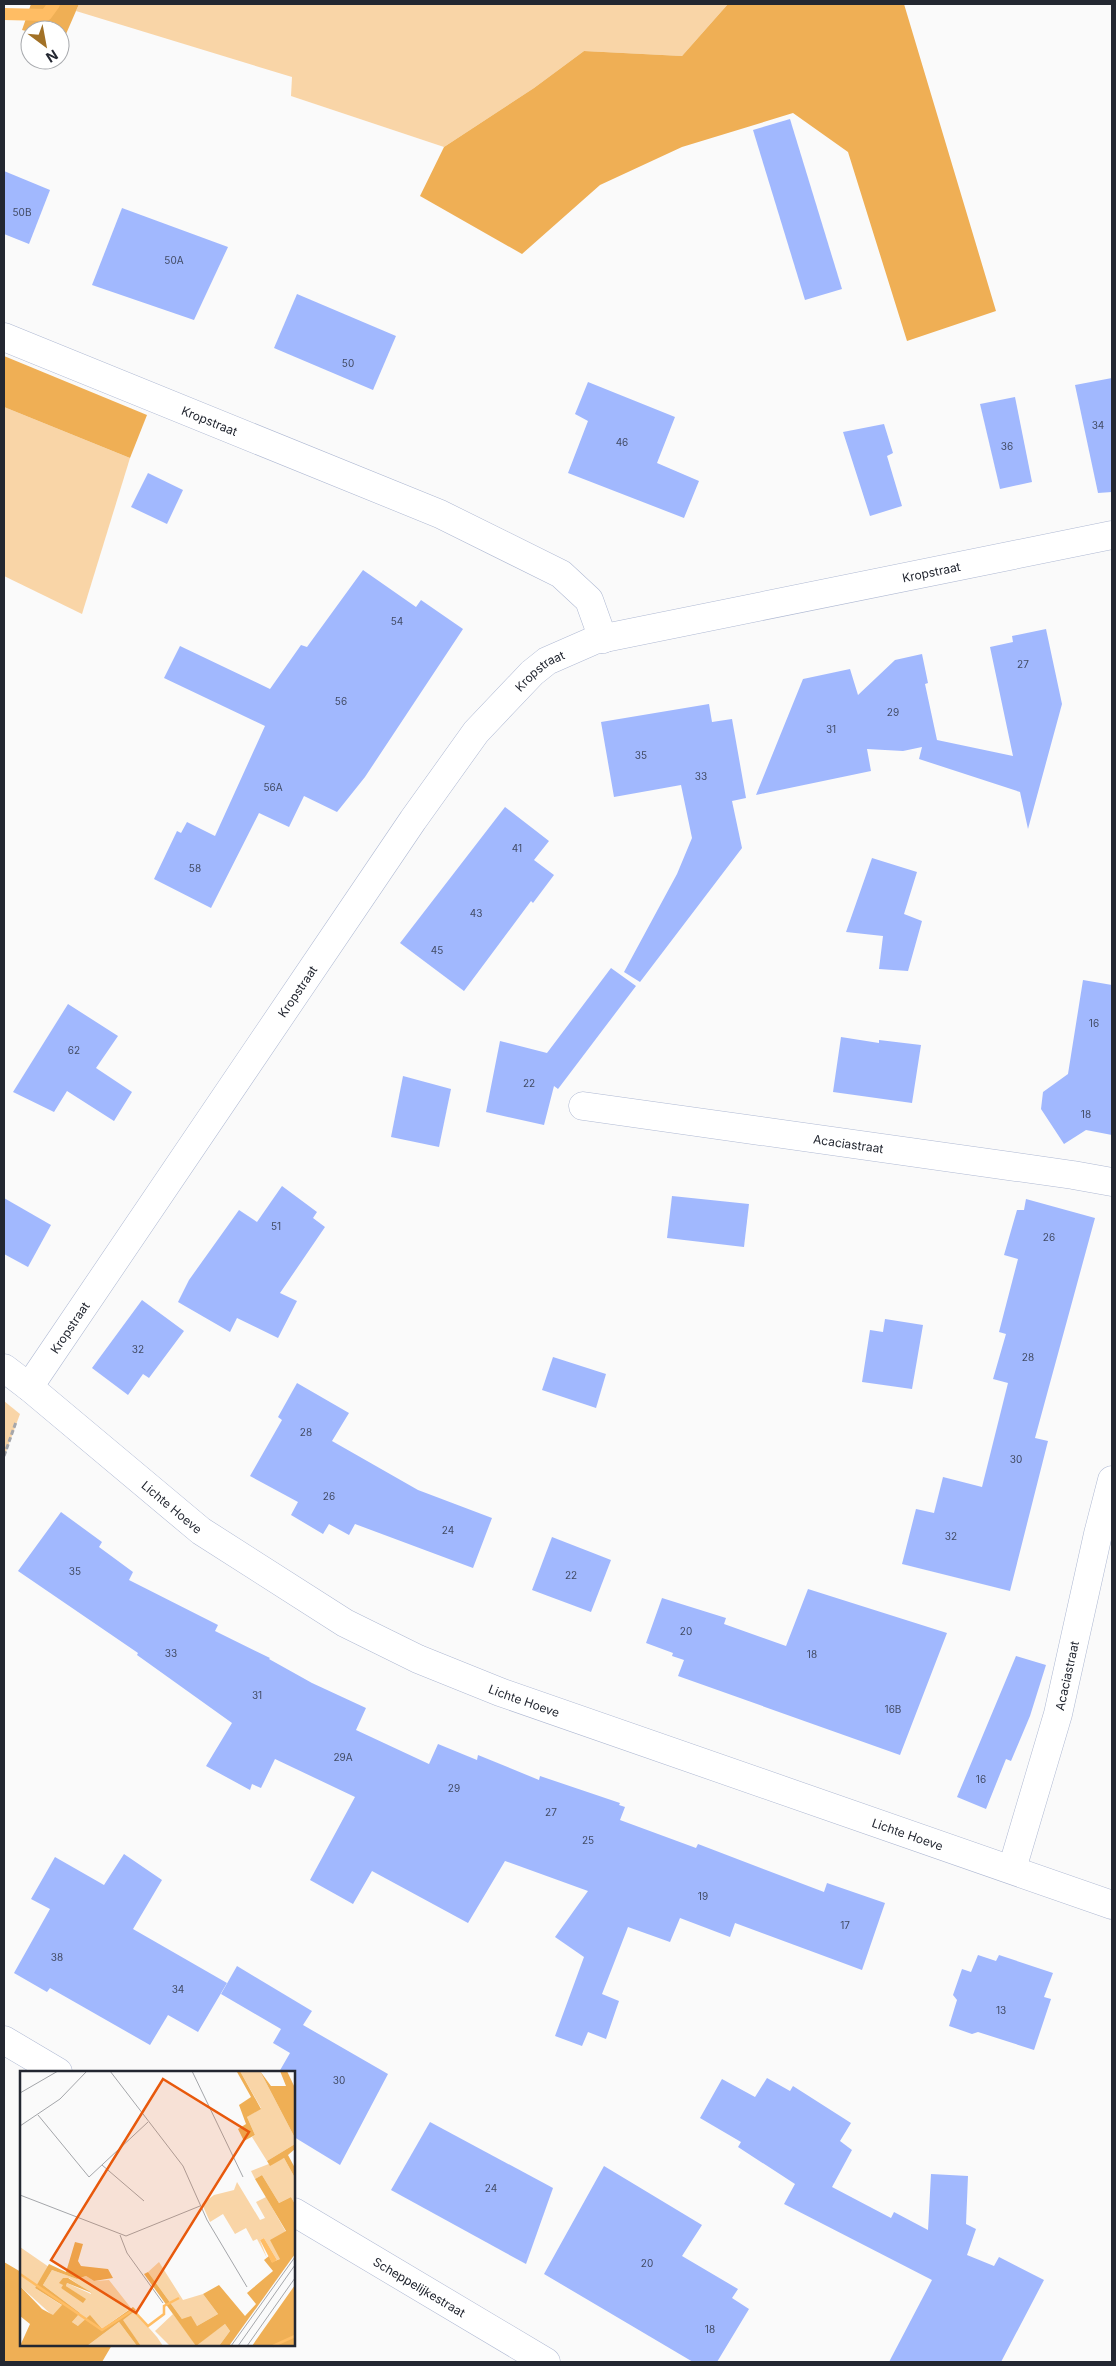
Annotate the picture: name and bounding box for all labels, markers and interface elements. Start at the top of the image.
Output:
north arrow [20,20,70,70]
text: N [43,46,61,66]
house number: 50B [13,206,31,218]
house number: 50A [164,254,184,266]
house number: 50 [342,357,354,369]
street label: Kropstraat [179,402,240,439]
house number: 34 [1092,419,1104,431]
house number: 46 [616,436,628,448]
house number: 36 [1001,440,1013,452]
street label: Kropstraat [901,558,962,585]
house number: 54 [391,615,403,627]
street label: Kropstraat [511,647,567,694]
house number: 27 [1017,658,1029,670]
house number: 56 [335,695,347,707]
house number: 29 [887,706,899,718]
house number: 31 [826,723,836,735]
house number: 35 [635,749,647,761]
house number: 33 [695,770,707,782]
house number: 56A [263,781,283,793]
house number: 41 [512,842,522,854]
house number: 58 [189,862,201,874]
house number: 43 [470,907,482,919]
house number: 45 [431,944,443,956]
street label: Kropstraat [274,962,320,1020]
house number: 16 [1089,1017,1099,1029]
house number: 62 [68,1044,80,1056]
house number: 22 [523,1077,535,1089]
house number: 18 [1081,1108,1091,1120]
street label: Acaciastraat [812,1131,885,1156]
house number: 51 [271,1220,281,1232]
house number: 26 [1043,1231,1055,1243]
street label: Kropstraat [47,1299,92,1356]
house number: 32 [132,1343,144,1355]
house number: 28 [1022,1351,1034,1363]
house number: 28 [300,1426,312,1438]
house number: 30 [1010,1453,1022,1465]
street label: Lichte Hoeve [139,1477,205,1536]
house number: 26 [323,1490,335,1502]
house number: 24 [442,1524,454,1536]
house number: 32 [945,1530,957,1542]
house number: 35 [69,1565,81,1577]
house number: 22 [565,1569,577,1581]
house number: 20 [680,1625,692,1637]
street label: Acaciastraat [1052,1639,1082,1712]
house number: 33 [165,1647,177,1659]
house number: 18 [807,1648,817,1660]
street label: Lichte Hoeve [487,1681,562,1720]
house number: 31 [252,1689,262,1701]
house number: 16B [885,1703,901,1715]
house number: 29A [333,1751,353,1763]
house number: 16 [976,1773,986,1785]
house number: 29 [448,1782,460,1794]
house number: 27 [545,1806,557,1818]
street label: Lichte Hoeve [870,1815,945,1853]
house number: 25 [582,1834,594,1846]
house number: 19 [698,1890,708,1902]
house number: 17 [840,1919,850,1931]
house number: 38 [51,1951,63,1963]
house number: 34 [172,1983,184,1995]
house number: 13 [996,2004,1006,2016]
inset map [20,2071,295,2346]
house number: 30 [333,2074,345,2086]
house number: 24 [485,2182,497,2194]
street label: Scheppelijkestraat [371,2253,468,2320]
house number: 20 [641,2257,653,2269]
house number: 18 [705,2323,715,2335]

